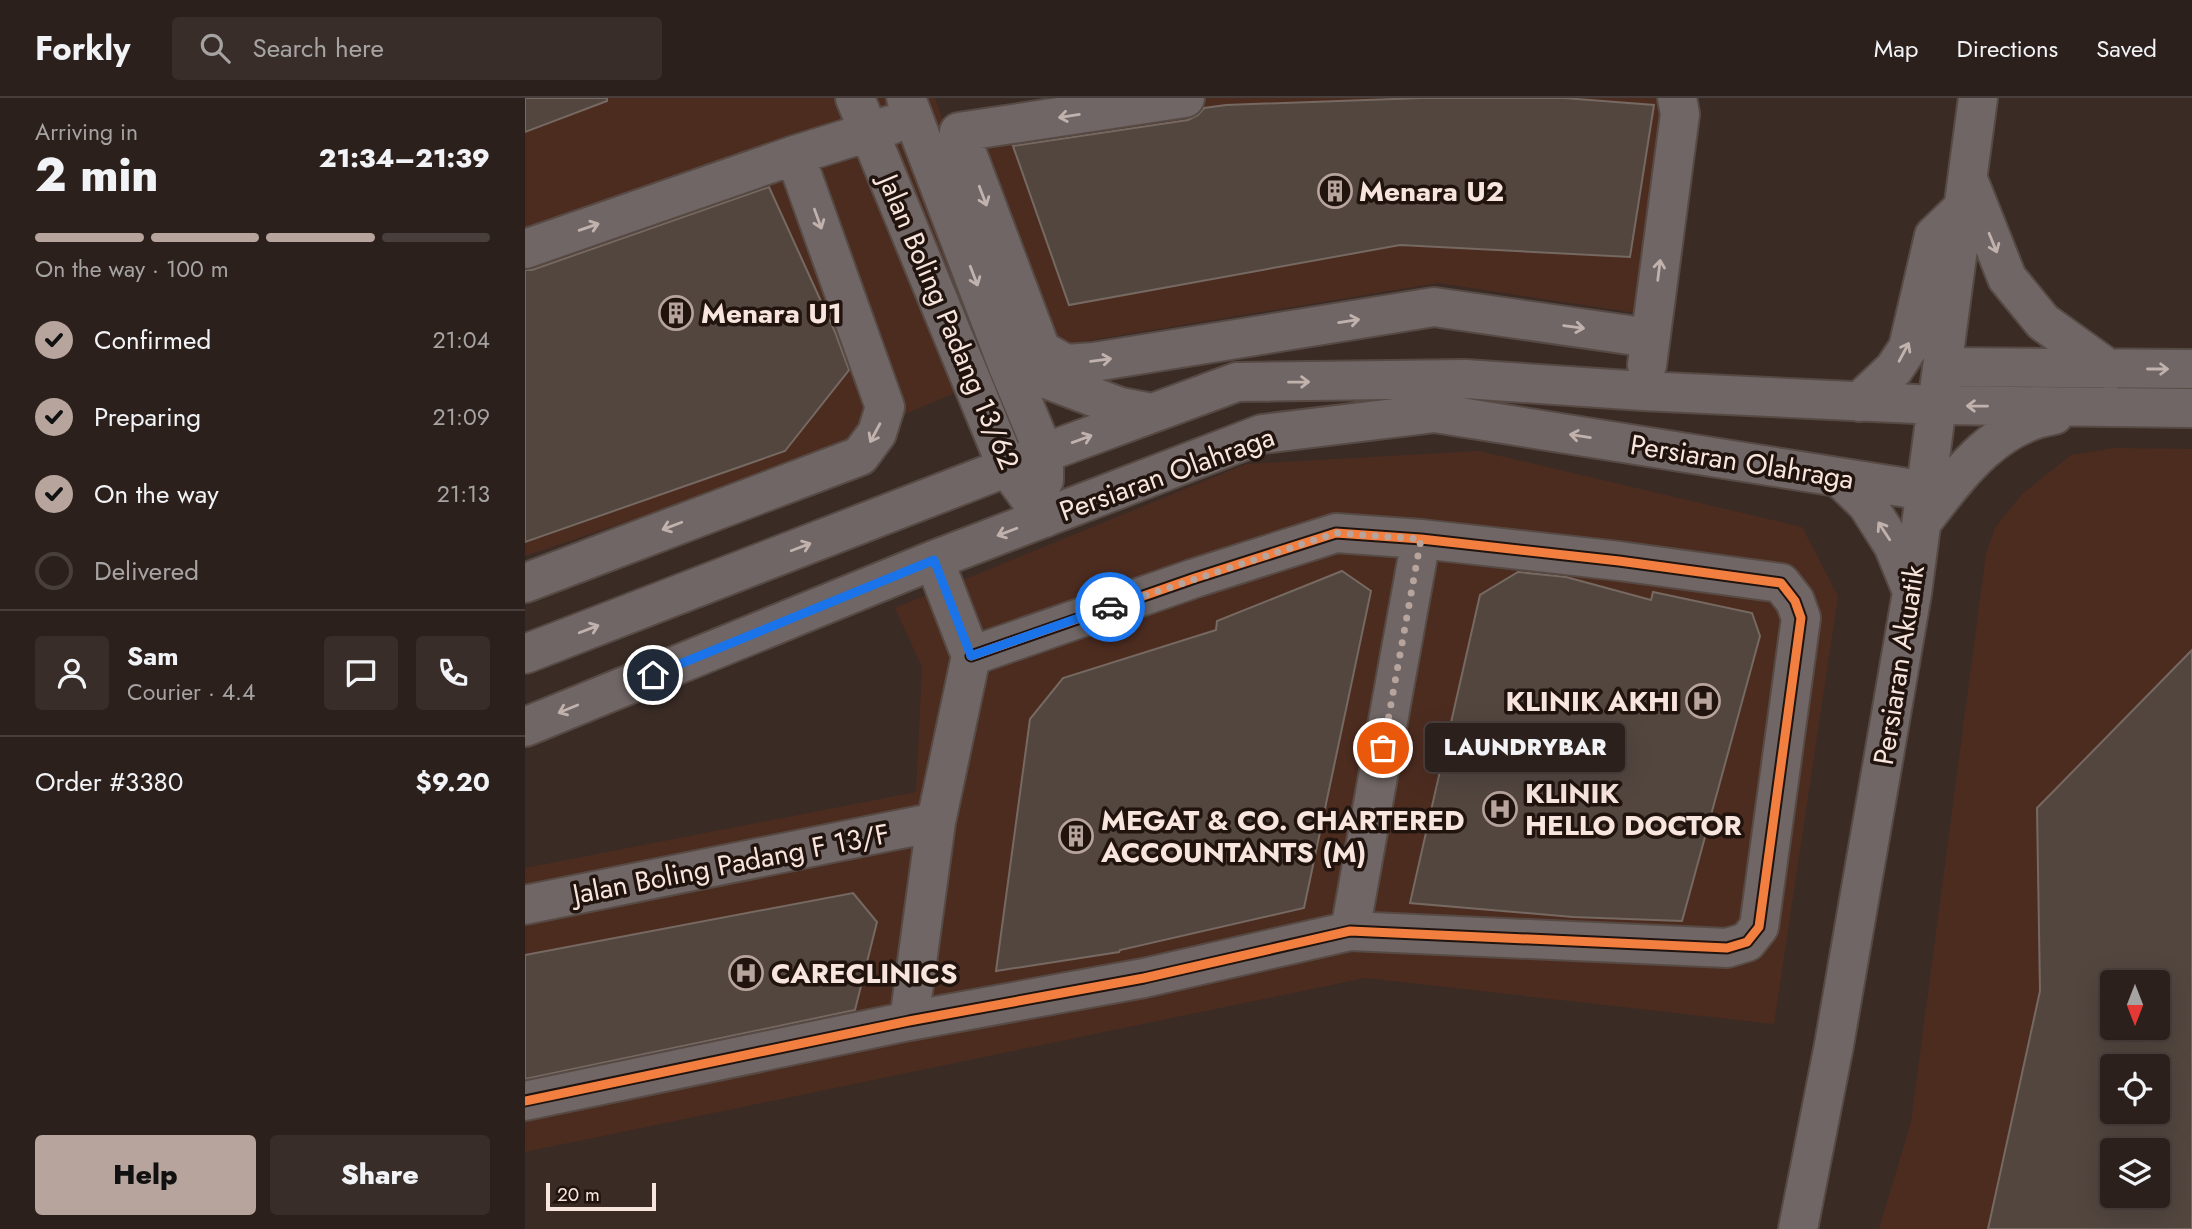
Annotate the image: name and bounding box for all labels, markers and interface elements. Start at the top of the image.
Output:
search box [172,17,662,80]
text: Forkly [35,25,130,72]
icon: search [196,29,234,67]
text: Search here [252,29,384,67]
text: Map [1874,31,1919,66]
text: Directions [1957,31,2058,66]
text: Saved [2096,31,2157,66]
one-way arrow [1058,109,1081,122]
text: Arriving in [35,115,138,149]
text: 21:34–21:39 [319,139,490,177]
text: 2 min [35,142,159,208]
street label: Jalan Boling Padang 13/62 [867,164,1030,476]
place label: Menara U2 [1359,171,1504,212]
building icon: Menara U2 [1316,172,1354,210]
one-way arrow [978,184,990,206]
one-way arrow [813,208,825,230]
one-way arrow [578,220,600,232]
one-way arrow [1988,232,2001,254]
text: On the way · 100 m [35,252,229,286]
one-way arrow [1653,260,1666,282]
one-way arrow [969,265,981,287]
place label: Menara U1 [701,293,842,334]
building icon: Menara U1 [657,294,695,332]
one-way arrow [1338,314,1360,327]
icon: check [35,321,73,359]
text: Confirmed [94,321,211,359]
one-way arrow [1563,321,1585,334]
text: 21:04 [432,323,490,357]
one-way arrow [1898,342,1912,363]
one-way arrow [1089,354,1111,367]
one-way arrow [2146,363,2169,376]
one-way arrow [1287,375,1310,388]
icon: check [35,398,73,436]
text: Preparing [94,398,201,436]
one-way arrow [1966,399,1989,413]
text: 21:09 [433,400,490,434]
street label: Persiaran Olahraga [1054,416,1280,532]
one-way arrow [867,423,881,443]
street label: Persiaran Olahraga [1627,424,1857,500]
one-way arrow [1569,429,1592,442]
one-way arrow [1070,432,1092,444]
icon: check [35,475,73,513]
text: On the way [94,475,219,513]
text: 21:13 [437,477,490,511]
one-way arrow [662,521,684,533]
one-way arrow [1877,522,1891,541]
one-way arrow [996,527,1018,539]
one-way arrow [789,540,811,553]
text: Delivered [94,552,199,590]
street label: Persiaran Akuatik [1863,561,1935,768]
courier [1075,572,1145,642]
icon: car [1091,588,1129,626]
one-way arrow [577,622,599,635]
button: person [35,636,109,710]
button: chat [324,636,398,710]
button: phone [416,636,490,710]
text: Sam [127,637,179,675]
pin [623,645,683,705]
icon: home [634,656,672,694]
text: Courier · 4.4 [127,675,255,709]
place label: KLINIK AKHI [1505,681,1679,722]
hospital icon: KLINIK AKHI [1684,682,1722,720]
one-way arrow [558,703,580,716]
pin [1353,718,1413,778]
callout: LAUNDRYBAR [1425,724,1625,772]
icon: bag [1364,729,1402,767]
text: LAUNDRYBAR [1444,730,1606,764]
text: Order #3380 [35,763,183,801]
text: $9.20 [416,763,490,801]
place label: KLINIK HELLO DOCTOR [1525,773,1742,846]
hospital icon: KLINIK HELLO DOCTOR [1481,790,1519,828]
place label: MEGAT & CO. CHARTERED ACCOUNTANTS (M) [1100,800,1465,873]
street label: Jalan Boling Padang F 13/F [565,813,893,916]
building icon: MEGAT & CO. CHARTERED ACCOUNTANTS (M) [1057,817,1095,855]
place label: CARECLINICS [771,953,957,994]
hospital icon: CARECLINICS [727,954,765,992]
north arrow [2100,970,2170,1040]
map controls [2100,970,2170,1208]
button: locate [2100,1054,2170,1124]
button: Help [35,1135,256,1215]
button: Share [270,1135,490,1215]
button: layers [2100,1138,2170,1208]
scale bar [546,1180,656,1212]
text: 20 m [557,1181,600,1208]

